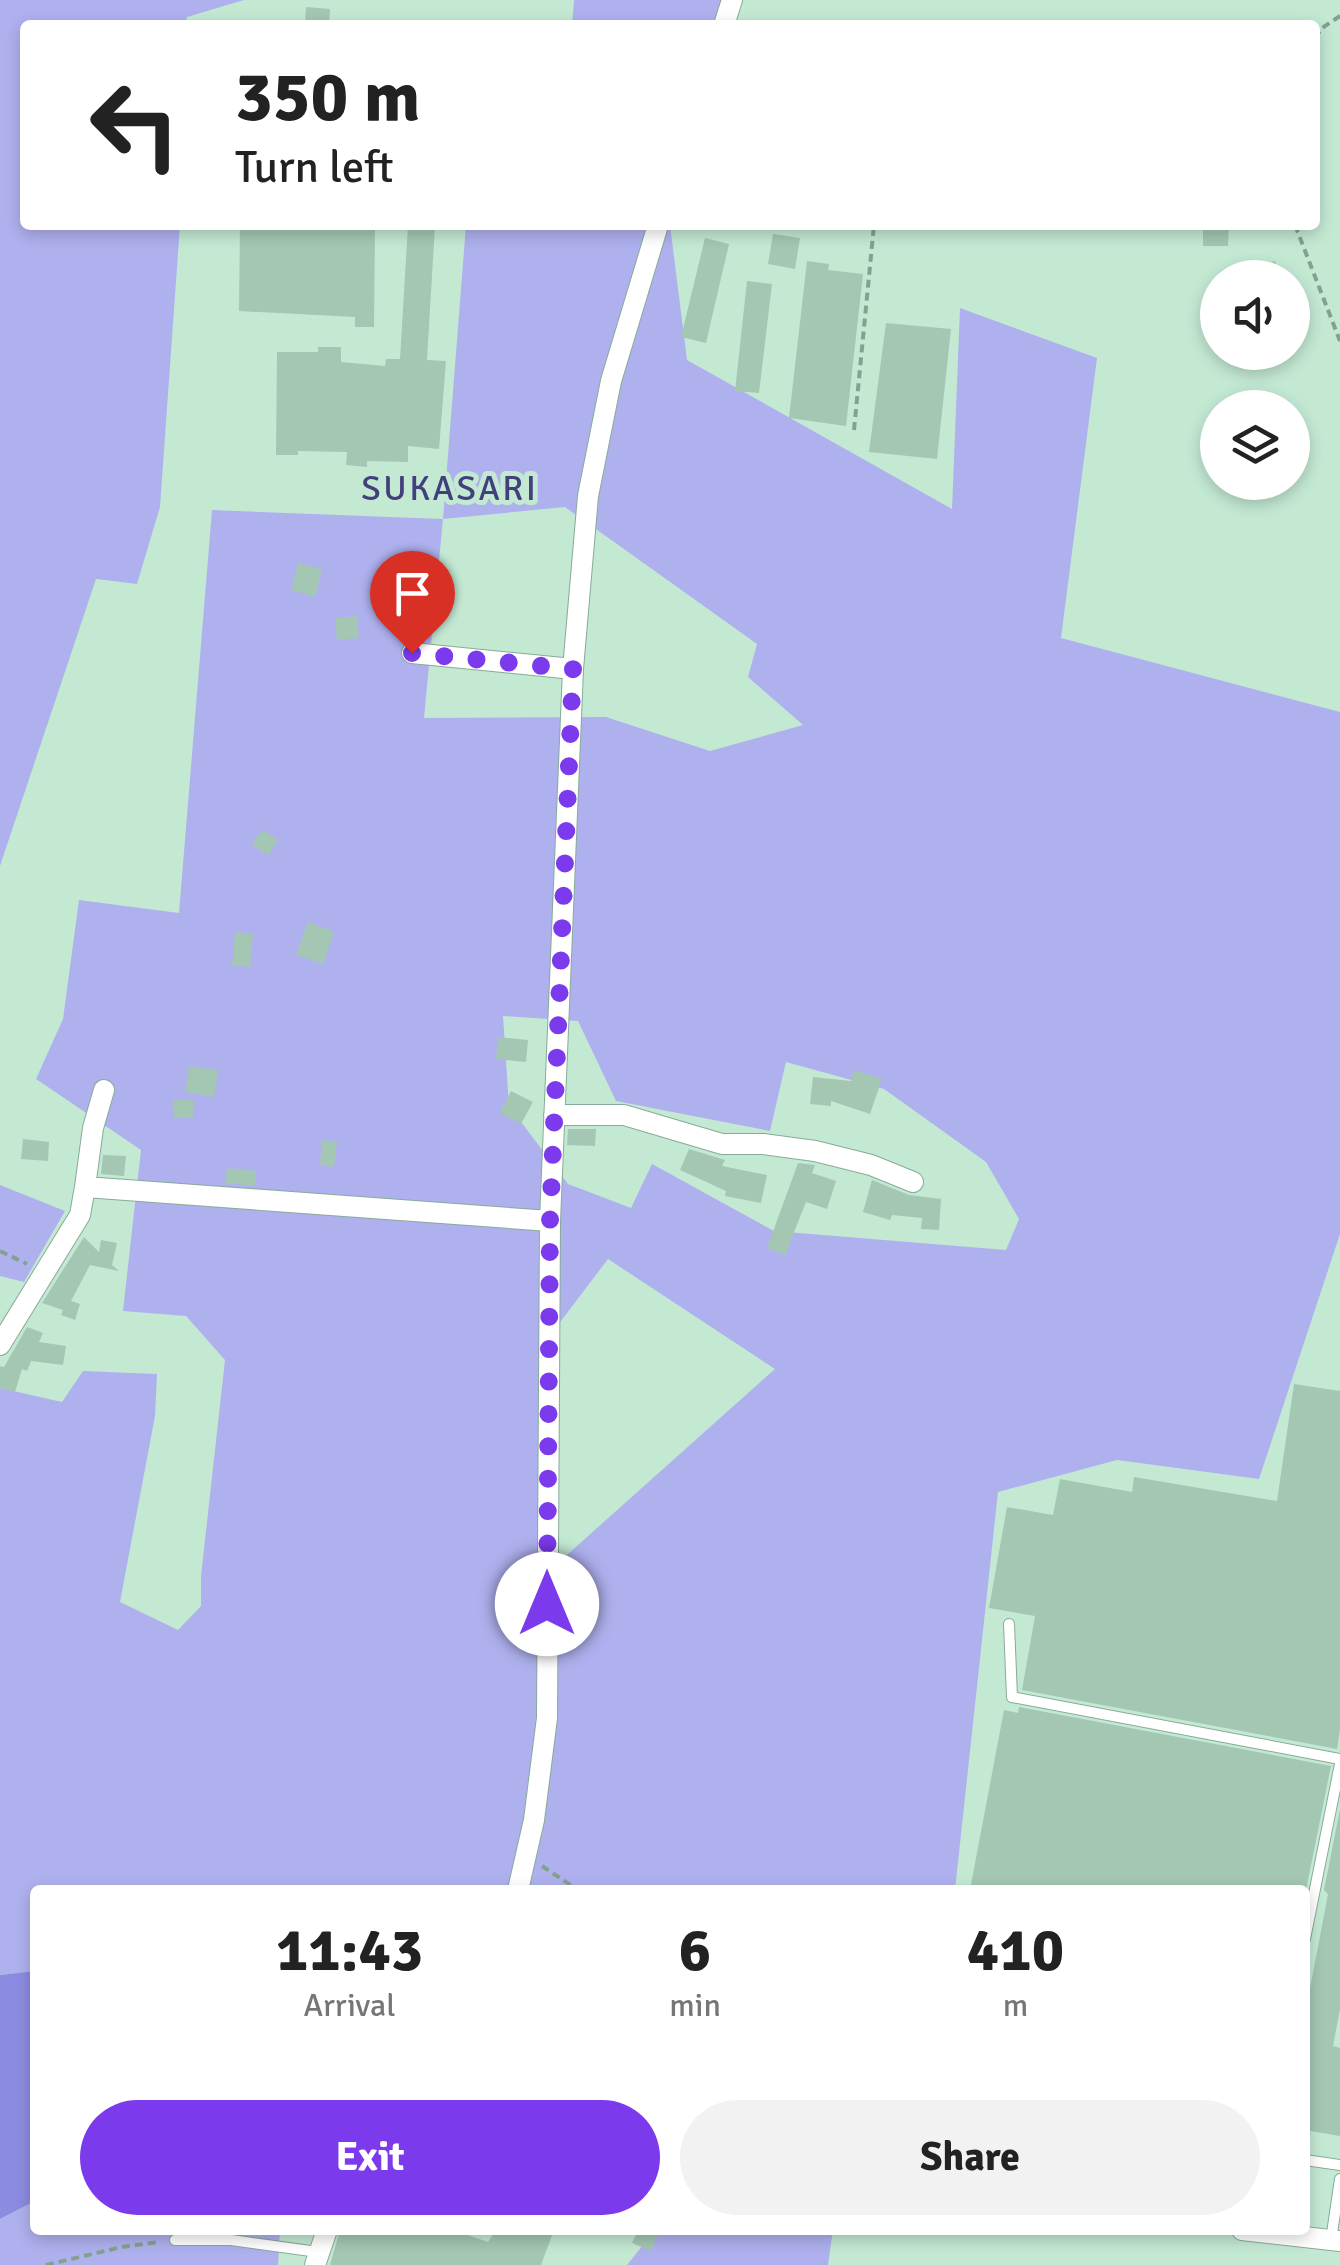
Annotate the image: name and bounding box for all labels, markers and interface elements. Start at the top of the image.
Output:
text: 350 m [235,54,420,140]
icon: left [70,60,200,190]
text: Turn left [235,140,394,195]
map controls [1200,260,1310,500]
button: sound [1200,260,1310,370]
button: layers [1200,390,1310,500]
district label: SUKASARI [361,467,539,510]
pin [370,551,455,654]
icon: arrive [385,566,440,621]
position arrow [495,1552,599,1656]
text: 11:43 [276,1914,423,1988]
text: 6 [679,1914,711,1988]
text: 410 [967,1914,1064,1988]
text: Arrival [304,1986,396,2025]
text: min [669,1986,721,2025]
text: m [1003,1986,1028,2025]
button: Exit [80,2100,660,2215]
button: Share [680,2100,1260,2215]

